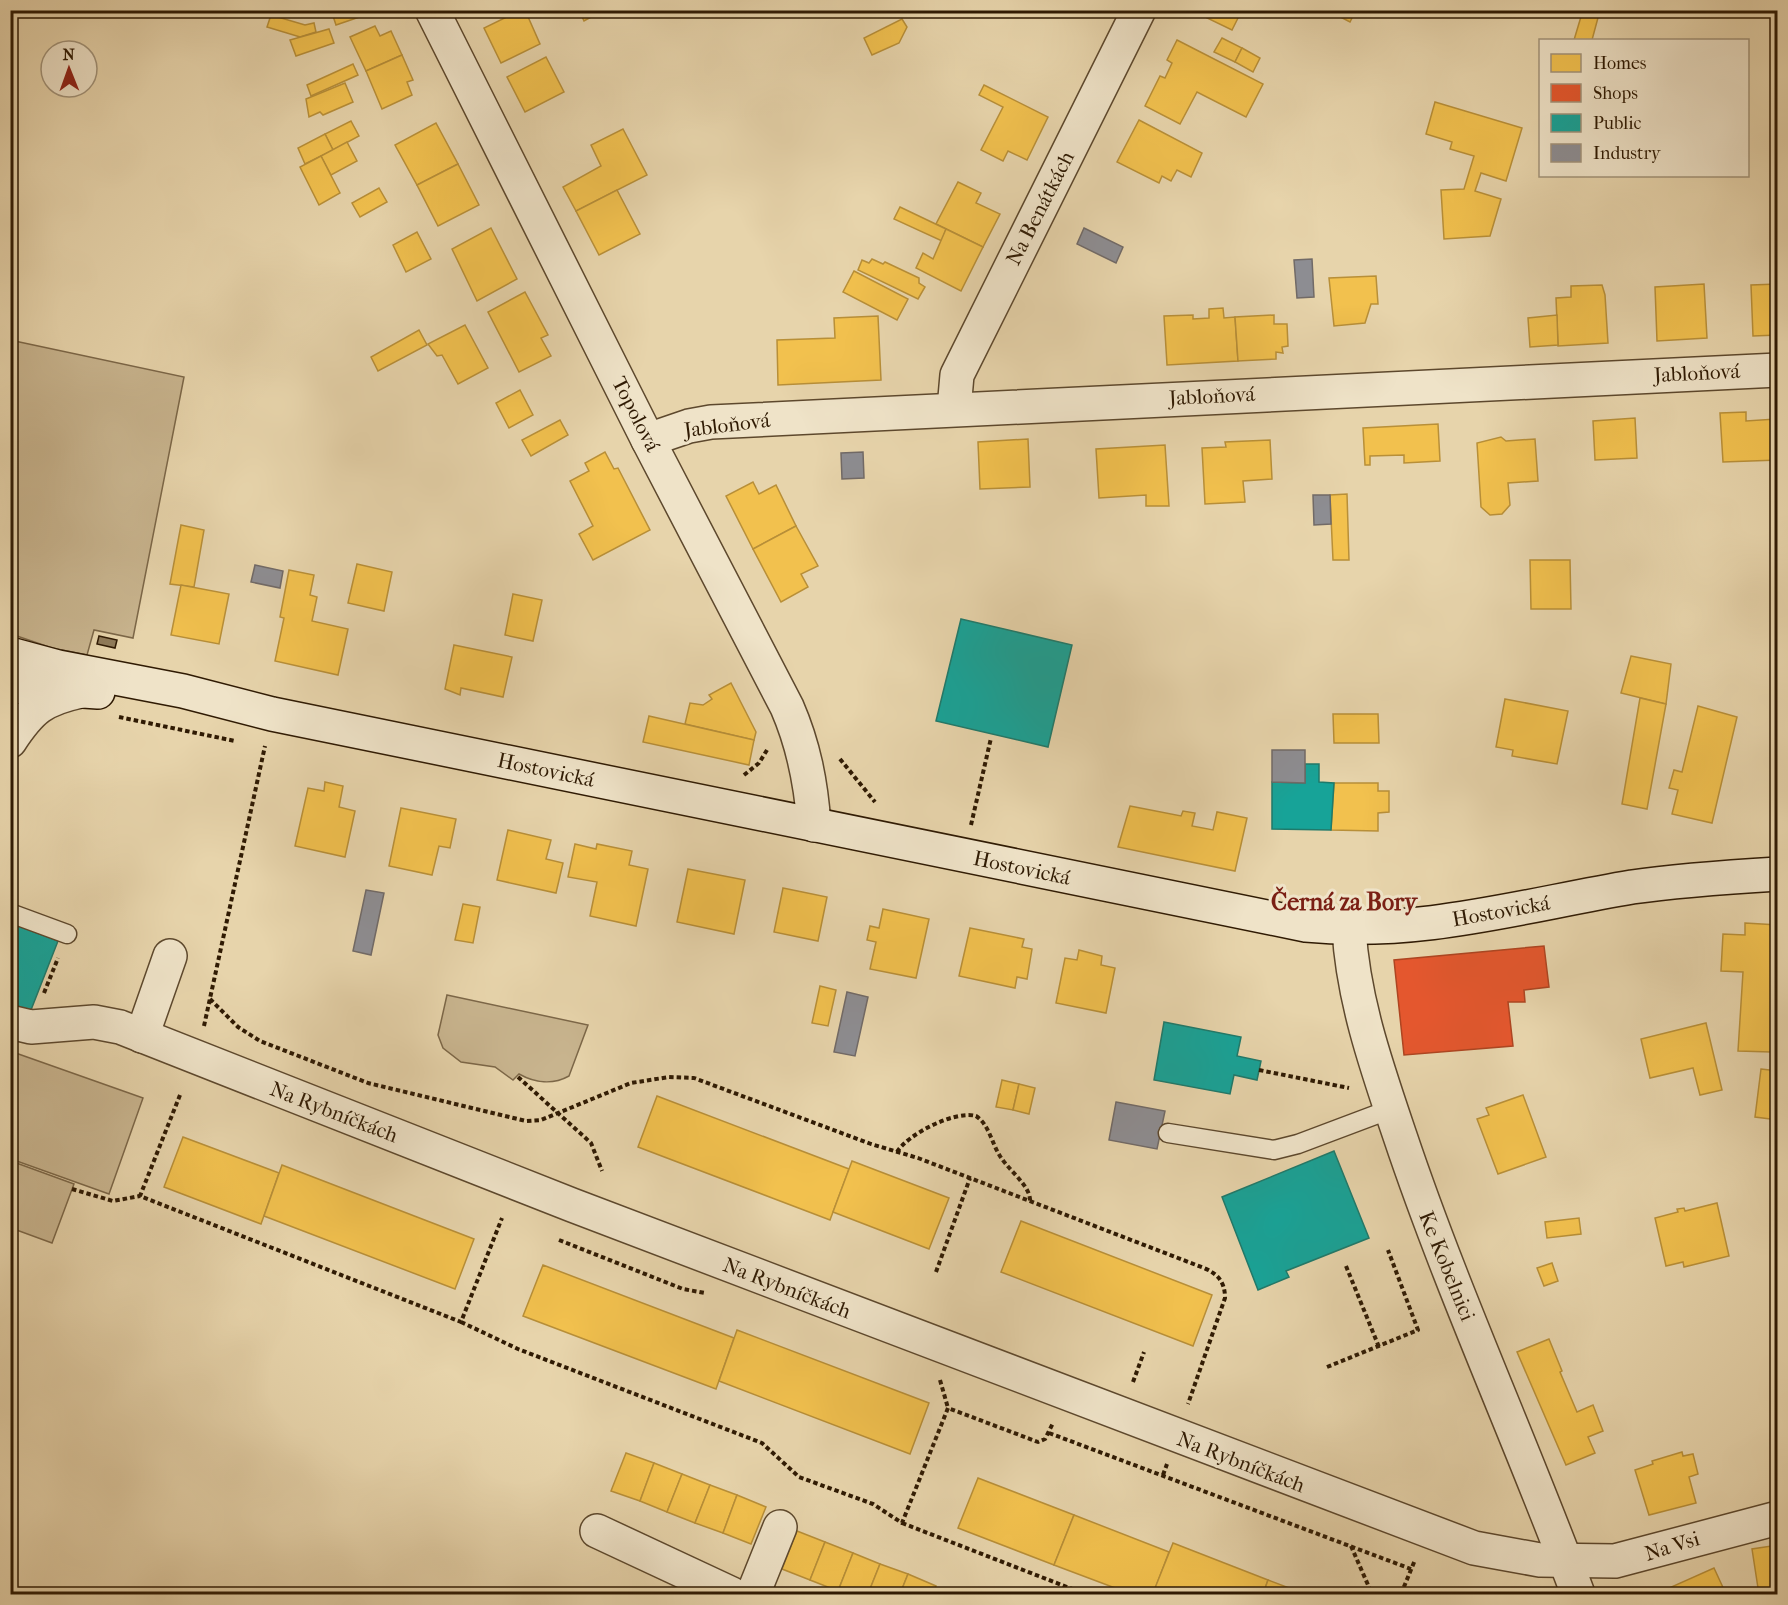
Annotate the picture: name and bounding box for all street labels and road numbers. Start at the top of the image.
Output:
street label: Na Benátkách [1001,147,1079,269]
street label: Jabloňová [1651,359,1741,387]
street label: Topolová [607,373,665,456]
street label: Jabloňová [1166,382,1256,410]
street label: Jabloňová [681,408,772,442]
street label: Hostovická [495,748,597,792]
street label: Hostovická [971,846,1073,890]
street label: Hostovická [1450,891,1552,931]
street label: Na Rybníčkách [267,1077,402,1147]
street label: Ke Kobelnici [1414,1208,1480,1324]
street label: Na Rybníčkách [720,1253,855,1323]
street label: Na Rybníčkách [1174,1427,1309,1497]
street label: Na Vsi [1642,1526,1702,1566]

